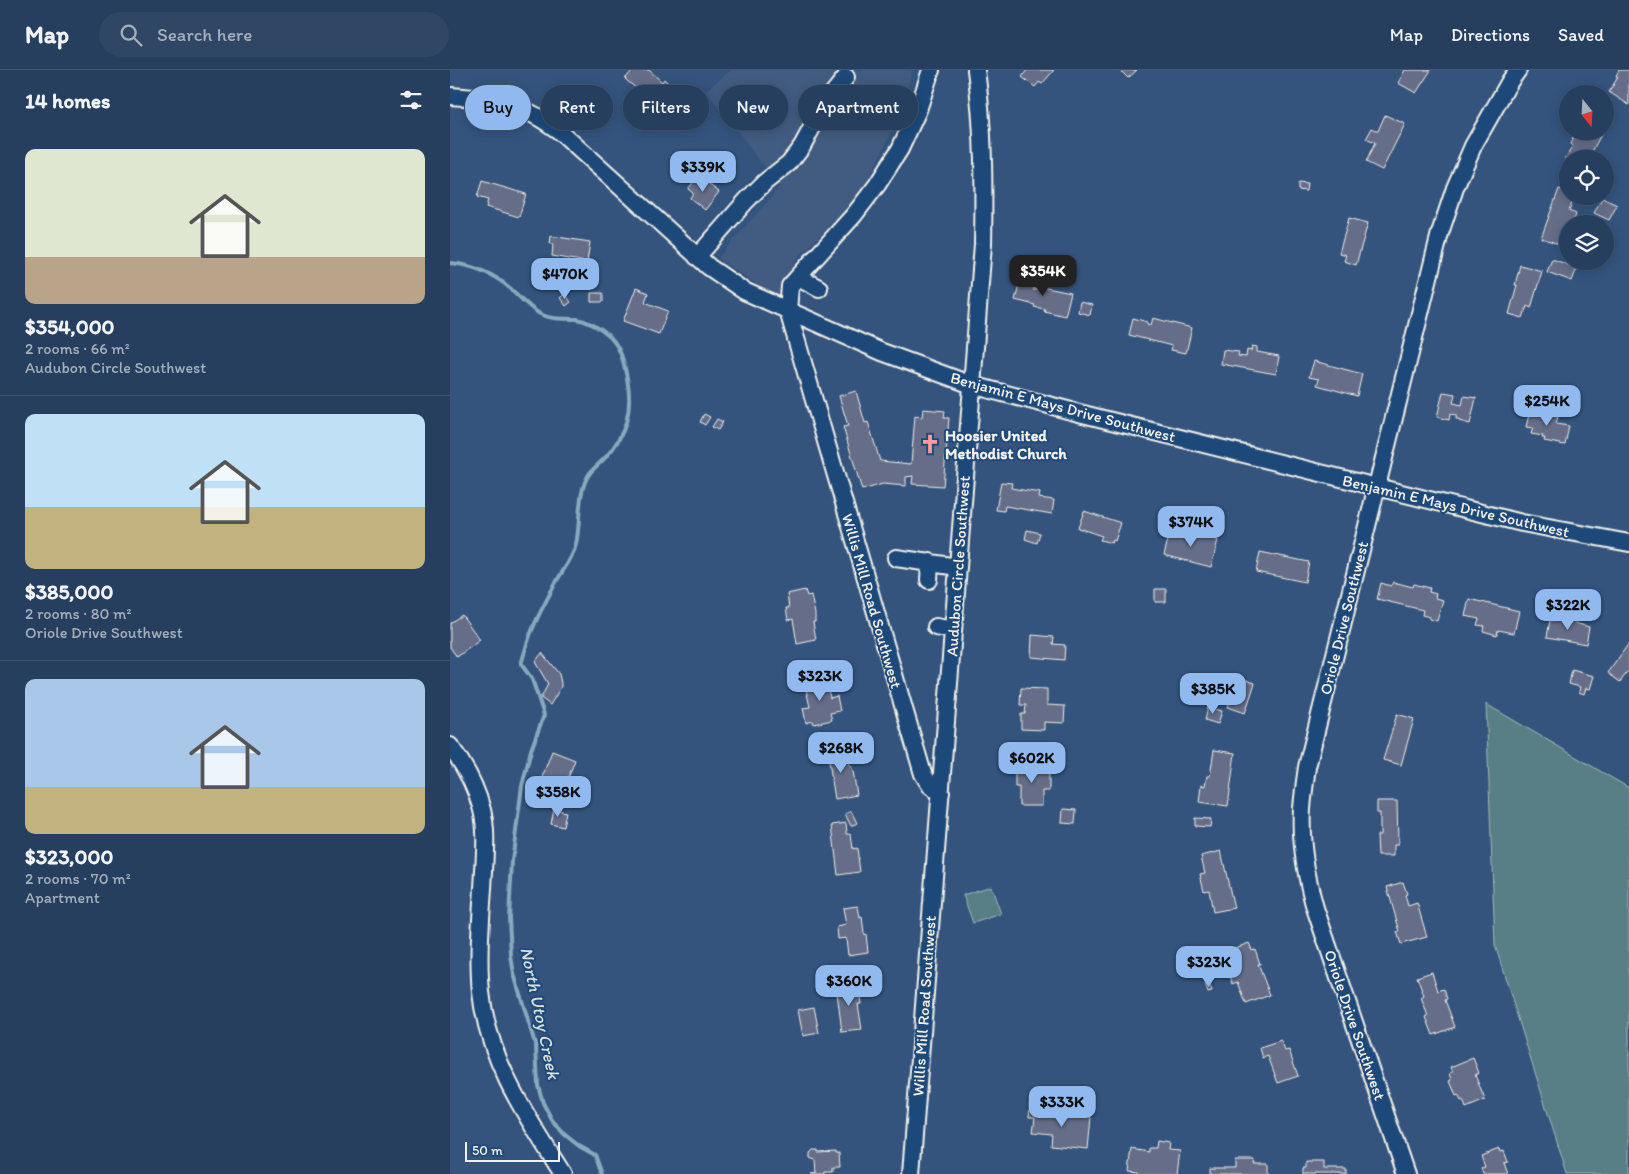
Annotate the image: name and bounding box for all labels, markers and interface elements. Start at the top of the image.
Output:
search box [99,12,449,57]
text: Map [25,20,69,49]
icon: search [117,21,145,49]
text: Search here [157,23,252,46]
text: Map [1390,24,1423,46]
text: Directions [1451,24,1530,46]
text: Saved [1558,24,1604,46]
chip: Buy [465,85,531,130]
chip: Rent [541,85,613,130]
chip: Filters [623,85,709,130]
chip: New [719,85,788,130]
chip: Apartment [798,85,918,130]
north arrow [1559,85,1614,140]
map controls [1559,85,1614,270]
icon: filters [397,86,425,114]
text: 14 homes [25,88,110,113]
pin: $339K [668,150,738,193]
button: locate [1559,150,1614,205]
text: $339K [681,157,725,176]
icon: home [180,181,270,271]
button: layers [1559,215,1614,270]
pin: $354K [1008,254,1078,297]
pin: $470K [530,258,600,300]
text: $354K [1020,261,1066,280]
text: $470K [542,264,588,283]
text: $354,000 [25,314,115,339]
text: 2 rooms · 66 m² [25,339,130,358]
text: Audubon Circle Southwest [25,358,206,377]
street label: Benjamin E Mays Drive Southwest [948,368,1178,446]
pin: $254K [1512,384,1582,427]
text: $254K [1525,391,1569,410]
place label: Hoosier United Methodist Church [945,426,1067,463]
church icon: Hoosier United Methodist Church [919,433,941,455]
icon: home [180,447,270,537]
street label: Benjamin E Mays Drive Southwest [1341,471,1571,541]
street label: Audubon Circle Southwest [942,475,974,657]
pin: $374K [1156,506,1226,548]
street label: Willis Mill Road Southwest [838,511,906,691]
text: $374K [1169,512,1213,531]
street label: Oriole Drive Southwest [1316,539,1372,697]
text: $385,000 [25,579,113,604]
pin: $322K [1533,588,1603,631]
text: $322K [1546,595,1590,614]
text: 2 rooms · 80 m² [25,604,131,623]
text: Oriole Drive Southwest [25,623,183,642]
pin: $323K [785,660,855,702]
text: $323K [798,666,842,685]
pin: $385K [1178,672,1248,715]
text: $385K [1191,679,1235,698]
icon: home [180,712,270,802]
pin: $268K [806,732,876,774]
text: $268K [819,738,863,757]
pin: $602K [997,742,1067,784]
text: $602K [1009,748,1055,767]
pin: $358K [523,776,593,818]
text: $358K [536,782,580,801]
text: $323,000 [25,844,113,869]
text: 2 rooms · 70 m² [25,869,131,888]
text: Apartment [25,888,100,907]
street label: Willis Mill Road Southwest [908,915,940,1097]
water label: North Utoy Creek [515,945,565,1083]
pin: $323K [1174,946,1244,988]
street label: Oriole Drive Southwest [1320,947,1390,1103]
text: $323K [1187,952,1231,971]
pin: $360K [814,964,884,1007]
text: $360K [826,971,872,990]
pin: $333K [1027,1086,1097,1128]
text: $333K [1040,1092,1084,1111]
scale bar [465,1139,560,1162]
text: 50 m [472,1142,503,1159]

